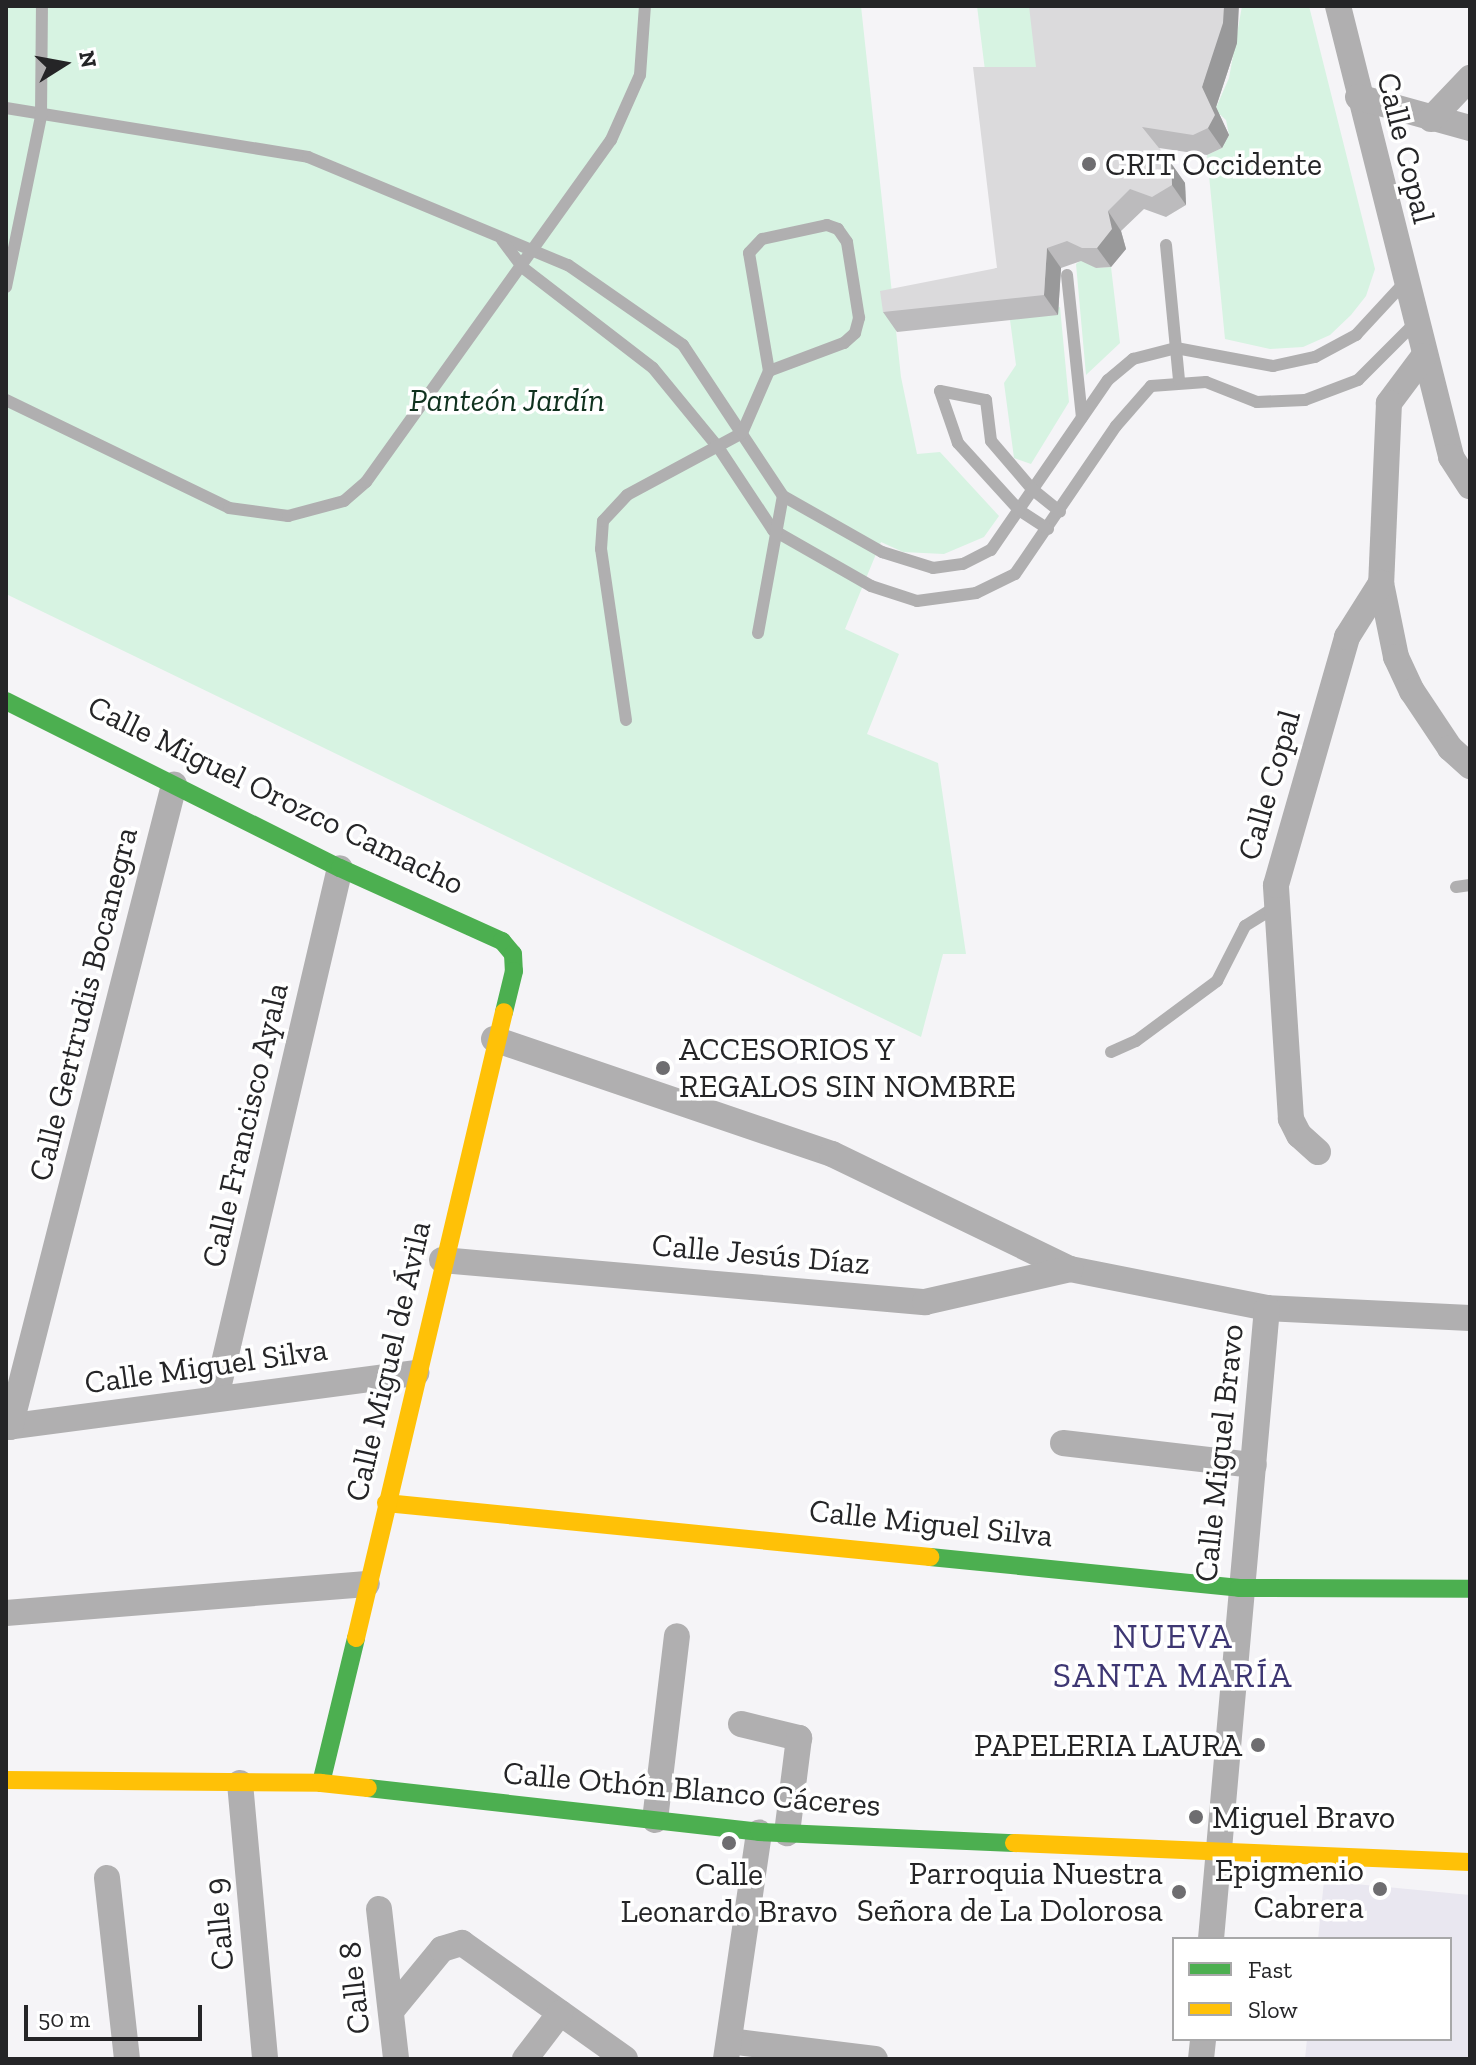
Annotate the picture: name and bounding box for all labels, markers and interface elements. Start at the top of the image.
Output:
north arrow [24,24,104,104]
text: N [73,49,103,70]
street label: Calle Copal [1369,69,1443,227]
place label: CRIT Occidente [1105,145,1323,183]
marker: CRIT Occidente [1080,155,1098,173]
park label: Panteón Jardín [409,381,605,419]
street label: Calle Miguel Orozco Camacho [82,687,470,903]
street label: Calle Copal [1229,706,1309,864]
street label: Calle Gertrudis Bocanegra [20,823,146,1185]
street label: Calle Francisco Ayala [193,979,297,1271]
place label: ACCESORIOS Y REGALOS SIN NOMBRE [679,1031,1016,1106]
marker: ACCESORIOS Y REGALOS SIN NOMBRE [654,1059,672,1077]
street label: Calle Miguel de Ávila [337,1217,439,1505]
street label: Calle Jesús Díaz [650,1225,872,1283]
street label: Calle Miguel Bravo [1186,1322,1252,1584]
street label: Calle Miguel Silva [82,1330,330,1402]
street label: Calle Miguel Silva [807,1491,1055,1555]
district label: NUEVA SANTA MARÍA [1052,1616,1294,1696]
place label: PAPELERIA LAURA [973,1726,1242,1764]
marker: PAPELERIA LAURA [1249,1736,1267,1754]
street label: Calle Othón Blanco Cáceres [502,1753,882,1825]
place label: Miguel Bravo [1212,1798,1395,1836]
marker: Miguel Bravo [1187,1808,1205,1826]
marker: Calle Leonardo Bravo [720,1834,738,1852]
place label: Epigmenio Cabrera [1215,1852,1364,1927]
place label: Parroquia Nuestra Señora de La Dolorosa [857,1855,1163,1930]
place label: Calle Leonardo Bravo [620,1856,838,1931]
street label: Calle 9 [196,1876,242,1972]
marker: Epigmenio Cabrera [1371,1880,1389,1898]
marker: Parroquia Nuestra Señora de La Dolorosa [1170,1883,1188,1901]
legend [1172,1937,1452,2041]
street label: Calle 8 [330,1940,378,2036]
text: Fast [1248,1955,1292,1984]
scale bar [28,1989,206,2039]
text: Slow [1248,1995,1298,2024]
text: 50 m [38,2004,90,2033]

